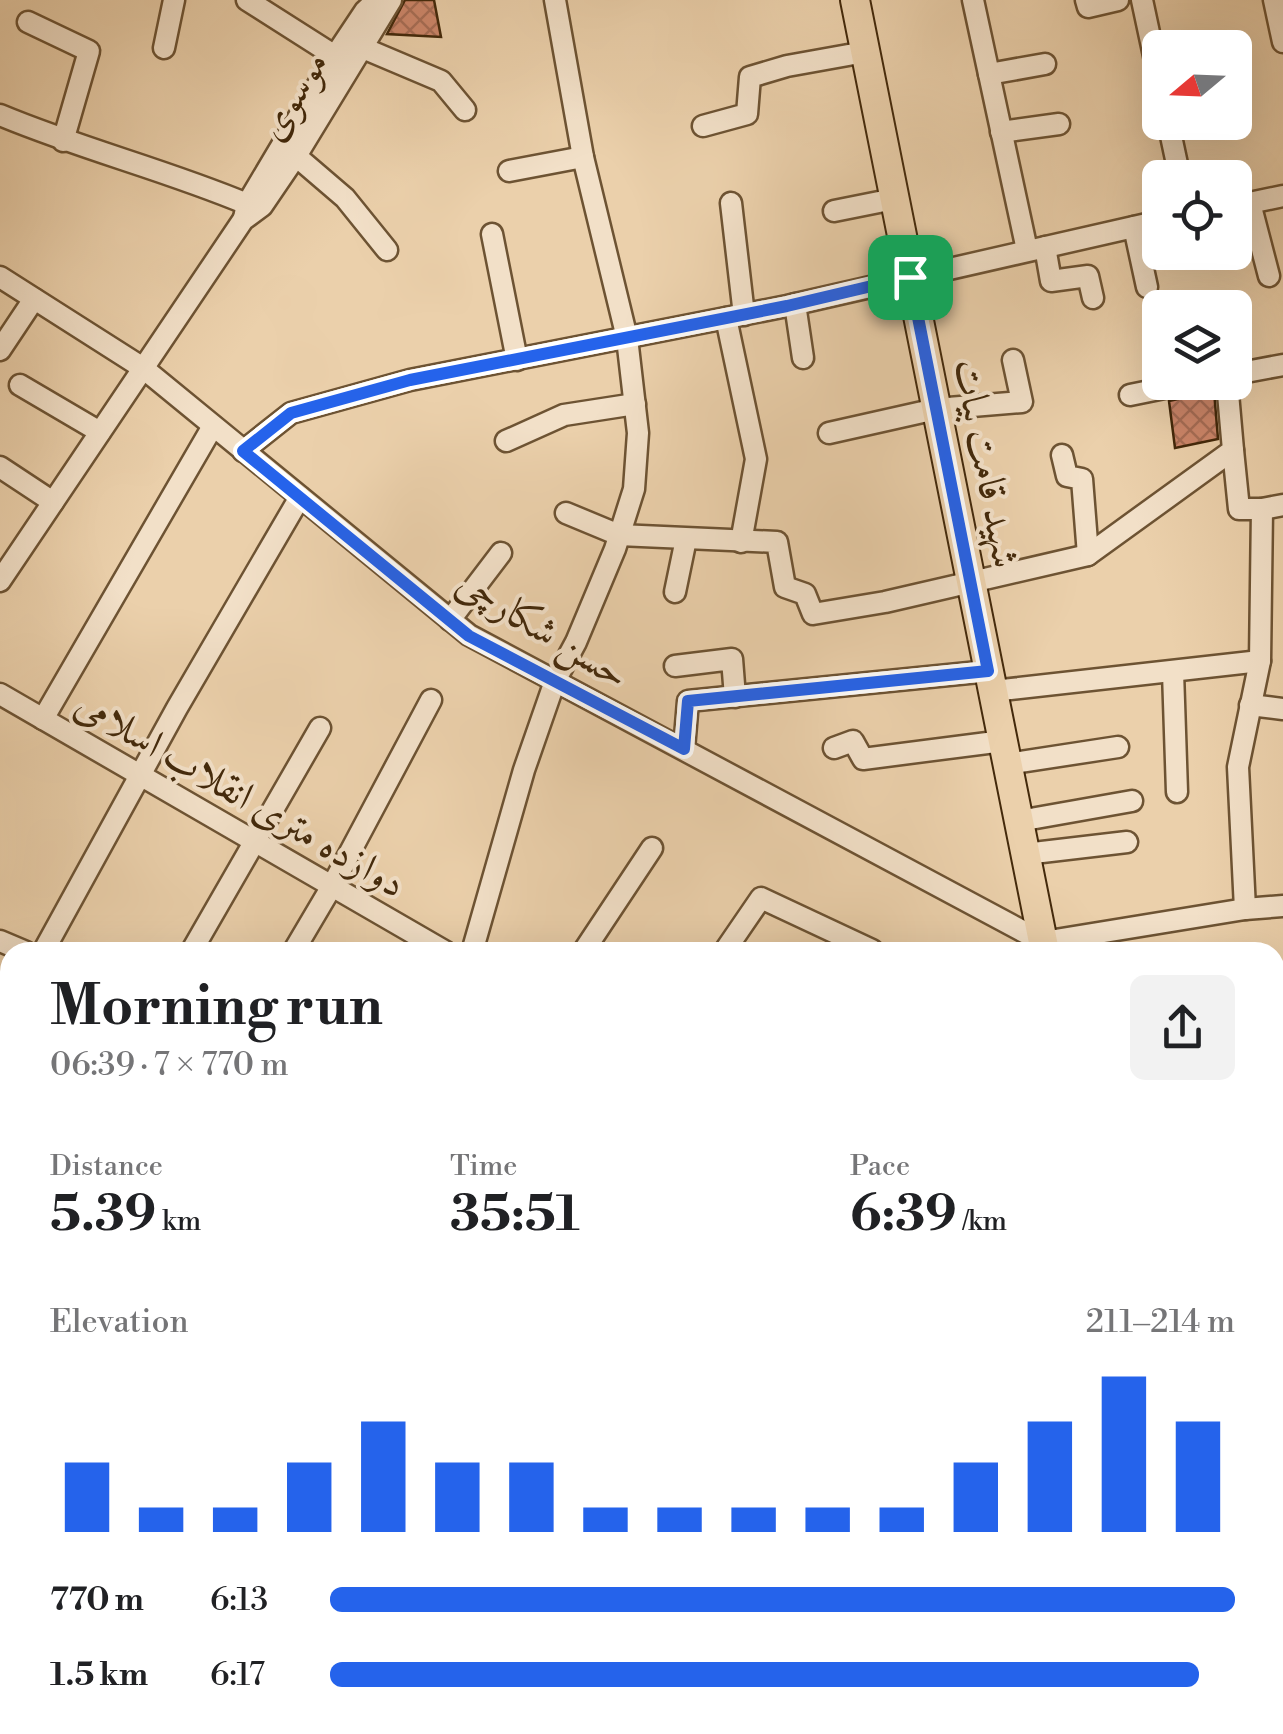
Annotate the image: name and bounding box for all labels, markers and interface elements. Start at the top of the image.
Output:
north arrow [1142,30,1252,140]
map controls [1142,30,1252,400]
street label: موسوی [247,42,340,150]
button: locate [1142,160,1252,270]
pin [868,235,953,320]
icon: arrive [883,250,938,305]
button: layers [1142,290,1252,400]
street label: شهید قامت بیات [941,355,1031,572]
street label: حسن شکارچی [446,559,637,702]
street label: دوازده متری انقلاب اسلامی [66,680,414,910]
text: Morning run [50,973,383,1042]
button: share [1130,975,1235,1080]
text: 06:39 · 7 × 770 m [50,1045,289,1085]
text: Distance [50,1149,163,1184]
text: Time [450,1149,517,1184]
text: Pace [850,1149,910,1184]
text: 5.39 [50,1184,156,1246]
text: 35:51 [450,1184,580,1246]
text: 6:39 [850,1184,957,1246]
text: km [156,1204,201,1239]
text: /km [957,1204,1007,1239]
text: Elevation [50,1302,189,1342]
text: 211–214 m [1086,1302,1235,1342]
text: 770 m [50,1580,144,1620]
text: 6:13 [210,1580,268,1620]
text: 1.5 km [50,1655,148,1695]
text: 6:17 [210,1655,265,1695]

